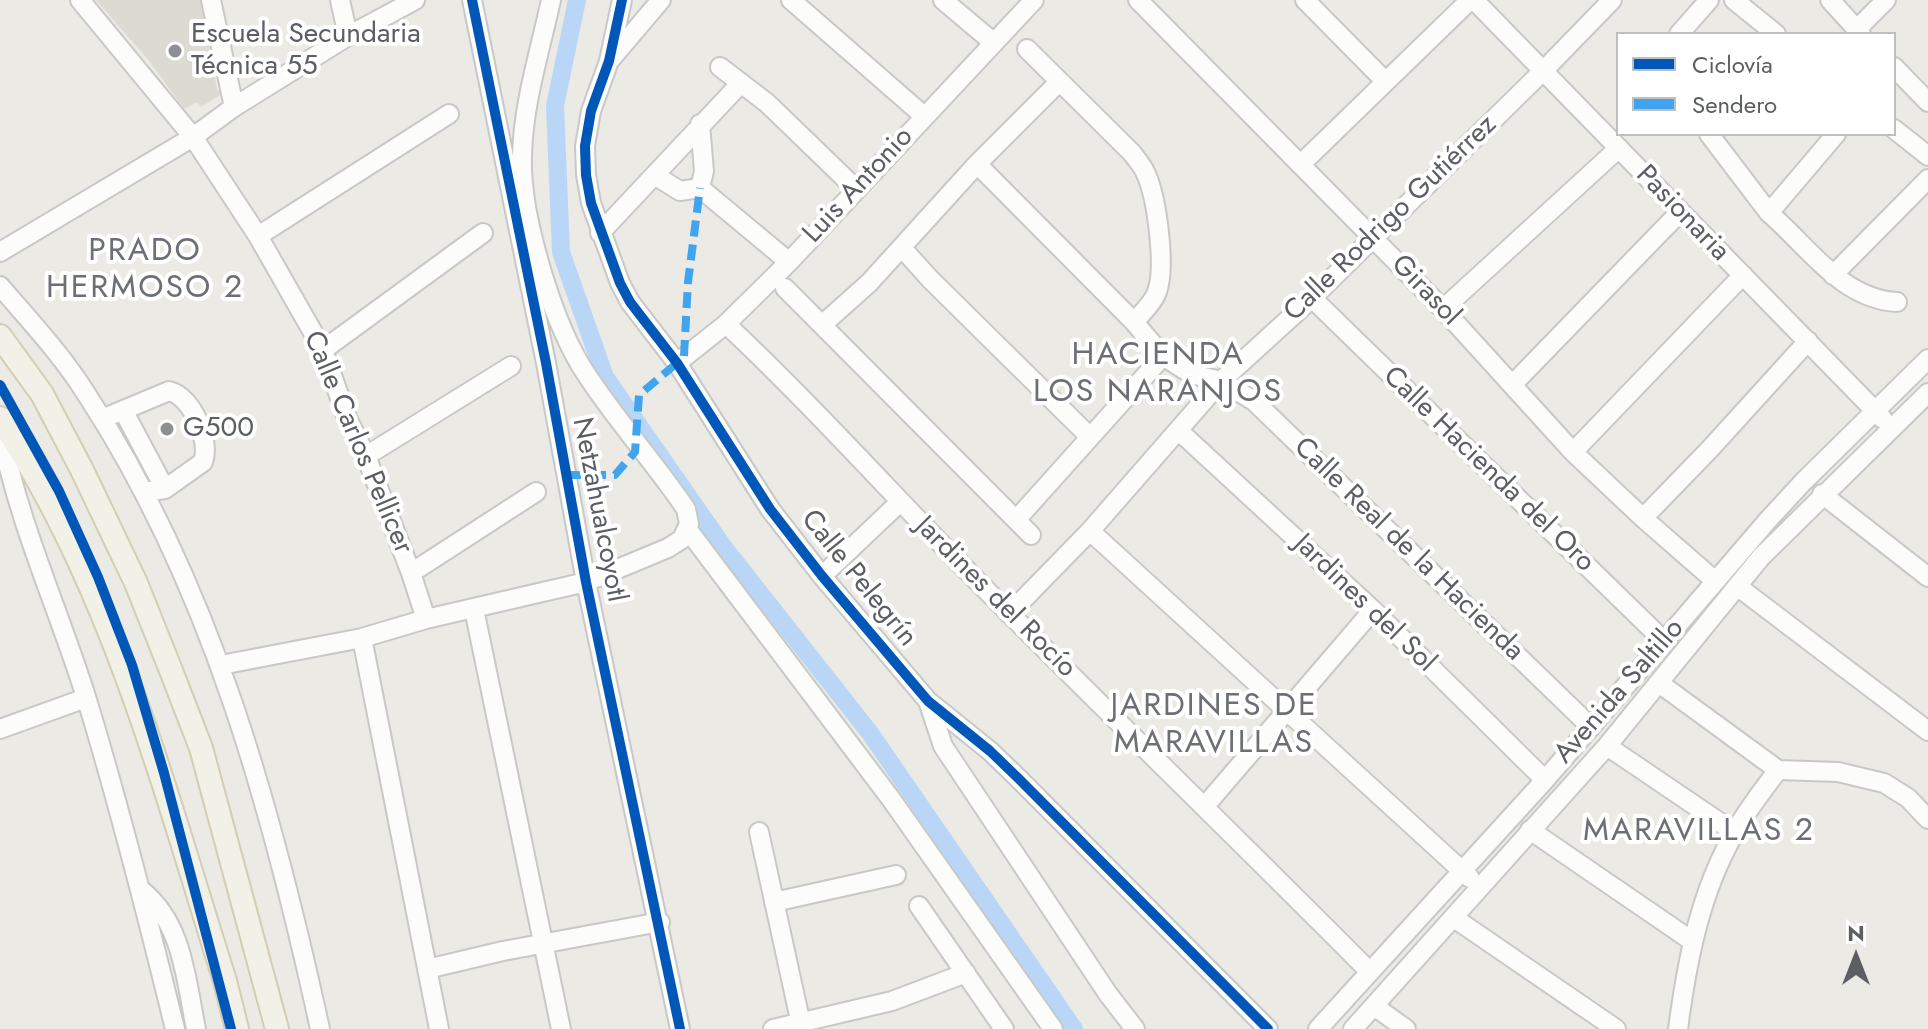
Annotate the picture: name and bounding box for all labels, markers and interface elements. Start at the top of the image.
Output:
place label: Escuela Secundaria Técnica 55 [191,18,421,84]
legend [1616,32,1896,136]
marker: Escuela Secundaria Técnica 55 [166,42,184,60]
text: Ciclovía [1692,47,1773,82]
text: Sendero [1692,87,1777,122]
street label: Calle Rodrigo Gutiérrez [1278,109,1504,329]
street label: Luis Antonio [797,121,921,251]
street label: Pasionaria [1628,159,1736,269]
district label: PRADO HERMOSO 2 [46,233,244,308]
street label: Girasol [1383,249,1467,333]
street label: Calle Carlos Pellicer [295,327,419,559]
district label: HACIENDA LOS NARANJOS [1033,337,1283,412]
street label: Calle Hacienda del Oro [1375,360,1601,580]
place label: G500 [183,412,254,446]
street label: Netzahualcoyotl [564,415,632,605]
marker: G500 [158,420,176,438]
street label: Calle Real de la Hacienda [1286,431,1530,669]
street label: Calle Pelegrín [793,504,923,654]
street label: Jardines del Rocío [907,510,1083,686]
street label: Jardines del Sol [1286,528,1442,680]
street label: Avenida Saltillo [1548,613,1692,771]
district label: JARDINES DE MARAVILLAS [1110,688,1318,763]
district label: MARAVILLAS 2 [1583,813,1815,851]
north arrow [1816,917,1896,997]
text: N [1847,917,1865,949]

